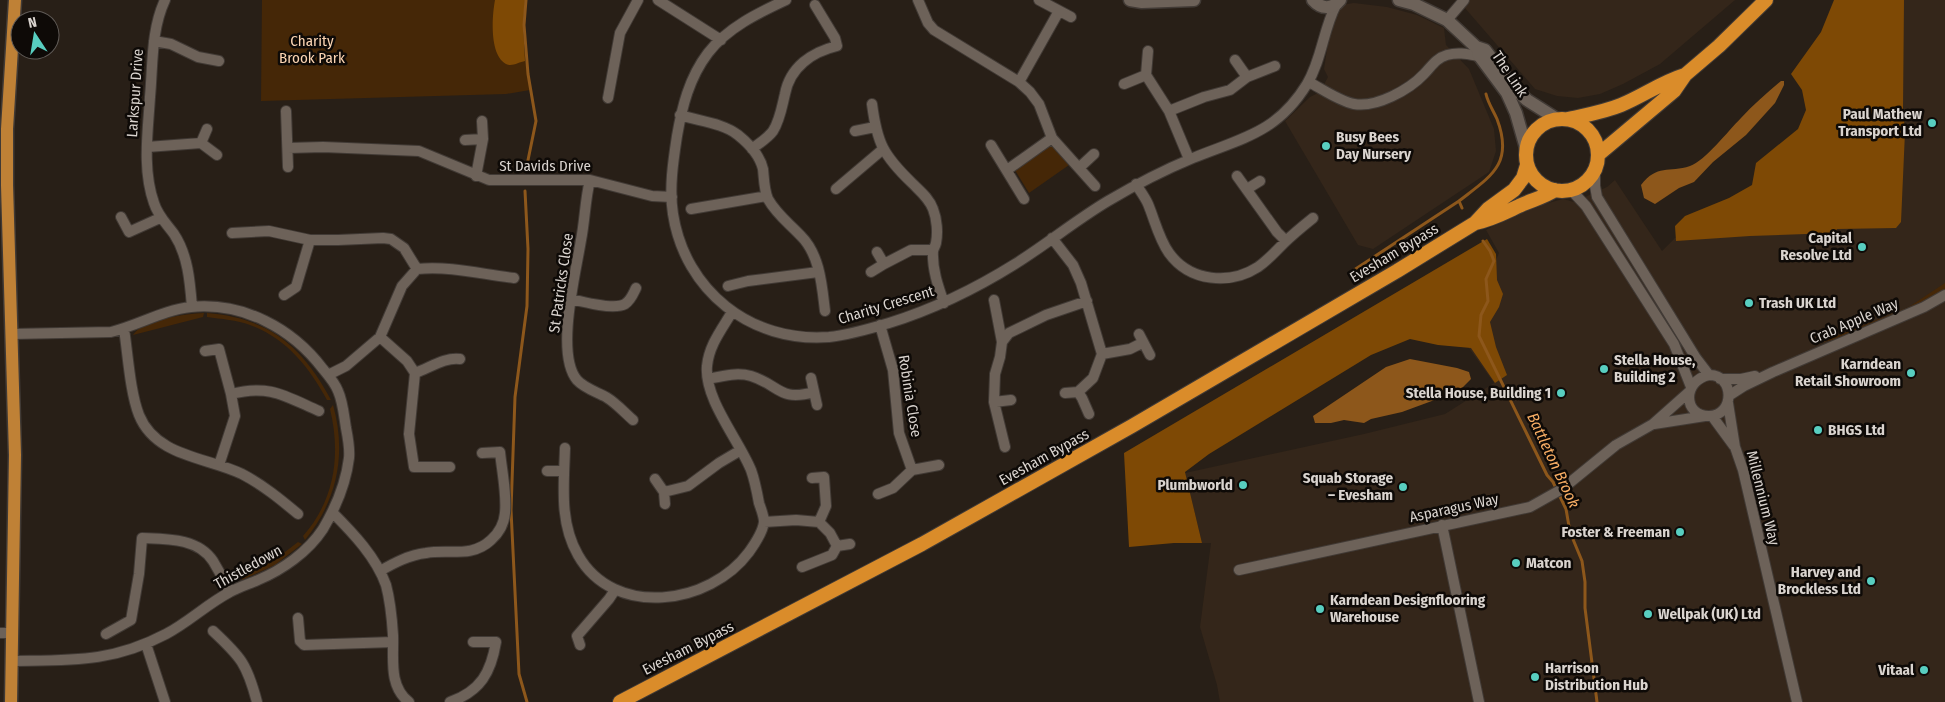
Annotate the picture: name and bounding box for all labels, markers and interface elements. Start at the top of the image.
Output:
north arrow [10,10,60,60]
text: N [27,14,38,32]
park label: Charity Brook Park [279,32,345,67]
street label: Larkspur Drive [123,48,147,138]
street label: The Link [1488,48,1532,100]
place label: Paul Mathew Transport Ltd [1838,105,1923,140]
marker: Paul Mathew Transport Ltd [1926,117,1938,129]
place label: Busy Bees Day Nursery [1336,128,1412,163]
marker: Busy Bees Day Nursery [1320,140,1332,152]
street label: St Davids Drive [499,157,591,175]
street label: Evesham Bypass [1346,219,1442,287]
place label: Capital Resolve Ltd [1780,229,1853,264]
street label: St Patricks Close [545,232,577,334]
marker: Capital Resolve Ltd [1856,241,1868,253]
street label: Charity Crescent [836,282,936,328]
place label: Trash UK Ltd [1759,294,1836,312]
street label: Crab Apple Way [1807,294,1901,348]
marker: Trash UK Ltd [1743,297,1755,309]
place label: Stella House, Building 2 [1614,351,1695,386]
street label: Robinia Close [895,353,925,439]
place label: Karndean Retail Showroom [1795,355,1901,390]
marker: Stella House, Building 2 [1598,363,1610,375]
marker: Karndean Retail Showroom [1905,367,1917,379]
place label: Stella House, Building 1 [1406,384,1551,402]
marker: Stella House, Building 1 [1555,387,1567,399]
water label: Battleton Brook [1523,410,1584,511]
place label: BHGS Ltd [1828,421,1885,439]
marker: BHGS Ltd [1812,424,1824,436]
street label: Evesham Bypass [996,425,1092,489]
street label: Millennium Way [1743,449,1784,547]
place label: Squab Storage – Evesham [1303,469,1393,504]
place label: Plumbworld [1158,476,1233,494]
marker: Plumbworld [1237,479,1249,491]
marker: Squab Storage – Evesham [1397,481,1409,493]
street label: Asparagus Way [1408,490,1501,526]
place label: Foster & Freeman [1561,523,1670,541]
marker: Foster & Freeman [1674,526,1686,538]
street label: Thistledown [211,541,285,593]
place label: Matcon [1526,554,1572,572]
marker: Matcon [1510,557,1522,569]
place label: Harvey and Brockless Ltd [1778,563,1861,598]
marker: Harvey and Brockless Ltd [1865,575,1877,587]
place label: Karndean Designflooring Warehouse [1330,591,1486,626]
marker: Karndean Designflooring Warehouse [1314,603,1326,615]
place label: Wellpak (UK) Ltd [1658,605,1761,623]
marker: Wellpak (UK) Ltd [1642,608,1654,620]
street label: Evesham Bypass [639,617,737,679]
place label: Harrison Distribution Hub [1545,659,1648,694]
place label: Vitaal [1877,661,1915,679]
marker: Vitaal [1918,664,1930,676]
marker: Harrison Distribution Hub [1529,671,1541,683]

